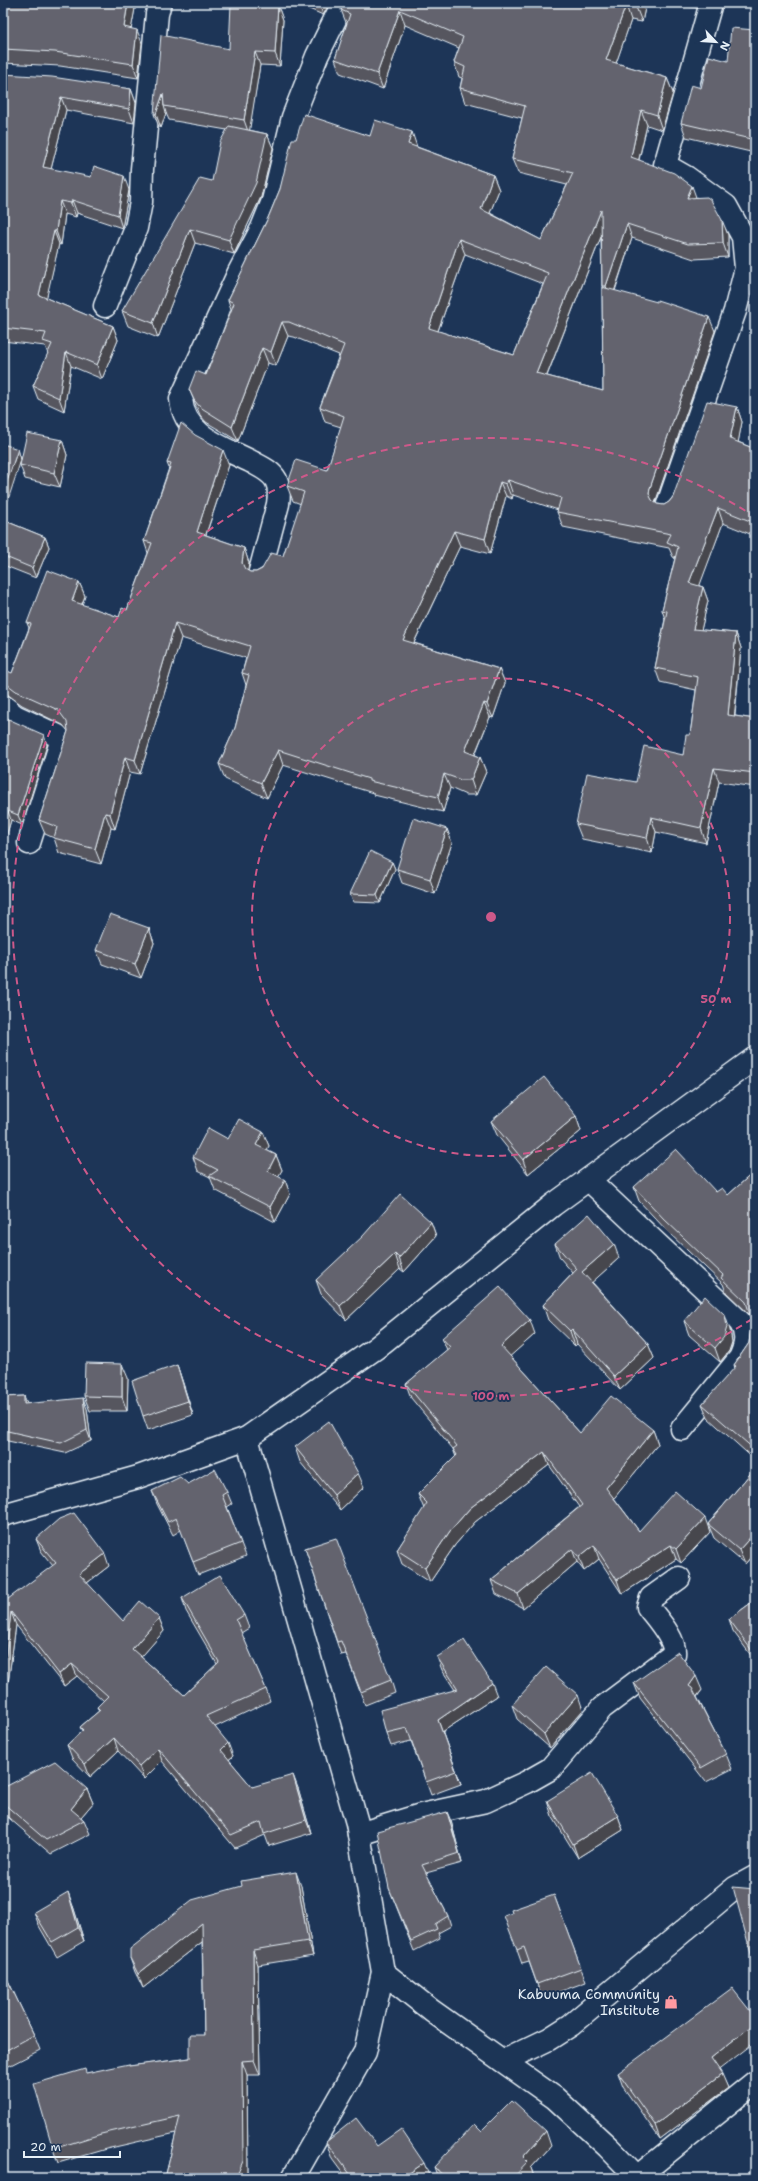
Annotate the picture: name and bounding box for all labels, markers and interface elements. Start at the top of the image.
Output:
north arrow [696,22,736,62]
text: N [716,39,733,53]
centre of rings [484,910,498,924]
text: 50 m [701,991,732,1007]
text: 100 m [473,1388,510,1404]
place label: Kabuuma Community Institute [518,1985,660,2019]
shop icon: Kabuuma Community Institute [663,1994,679,2010]
scale bar [24,2133,120,2159]
text: 20 m [30,2139,61,2155]

